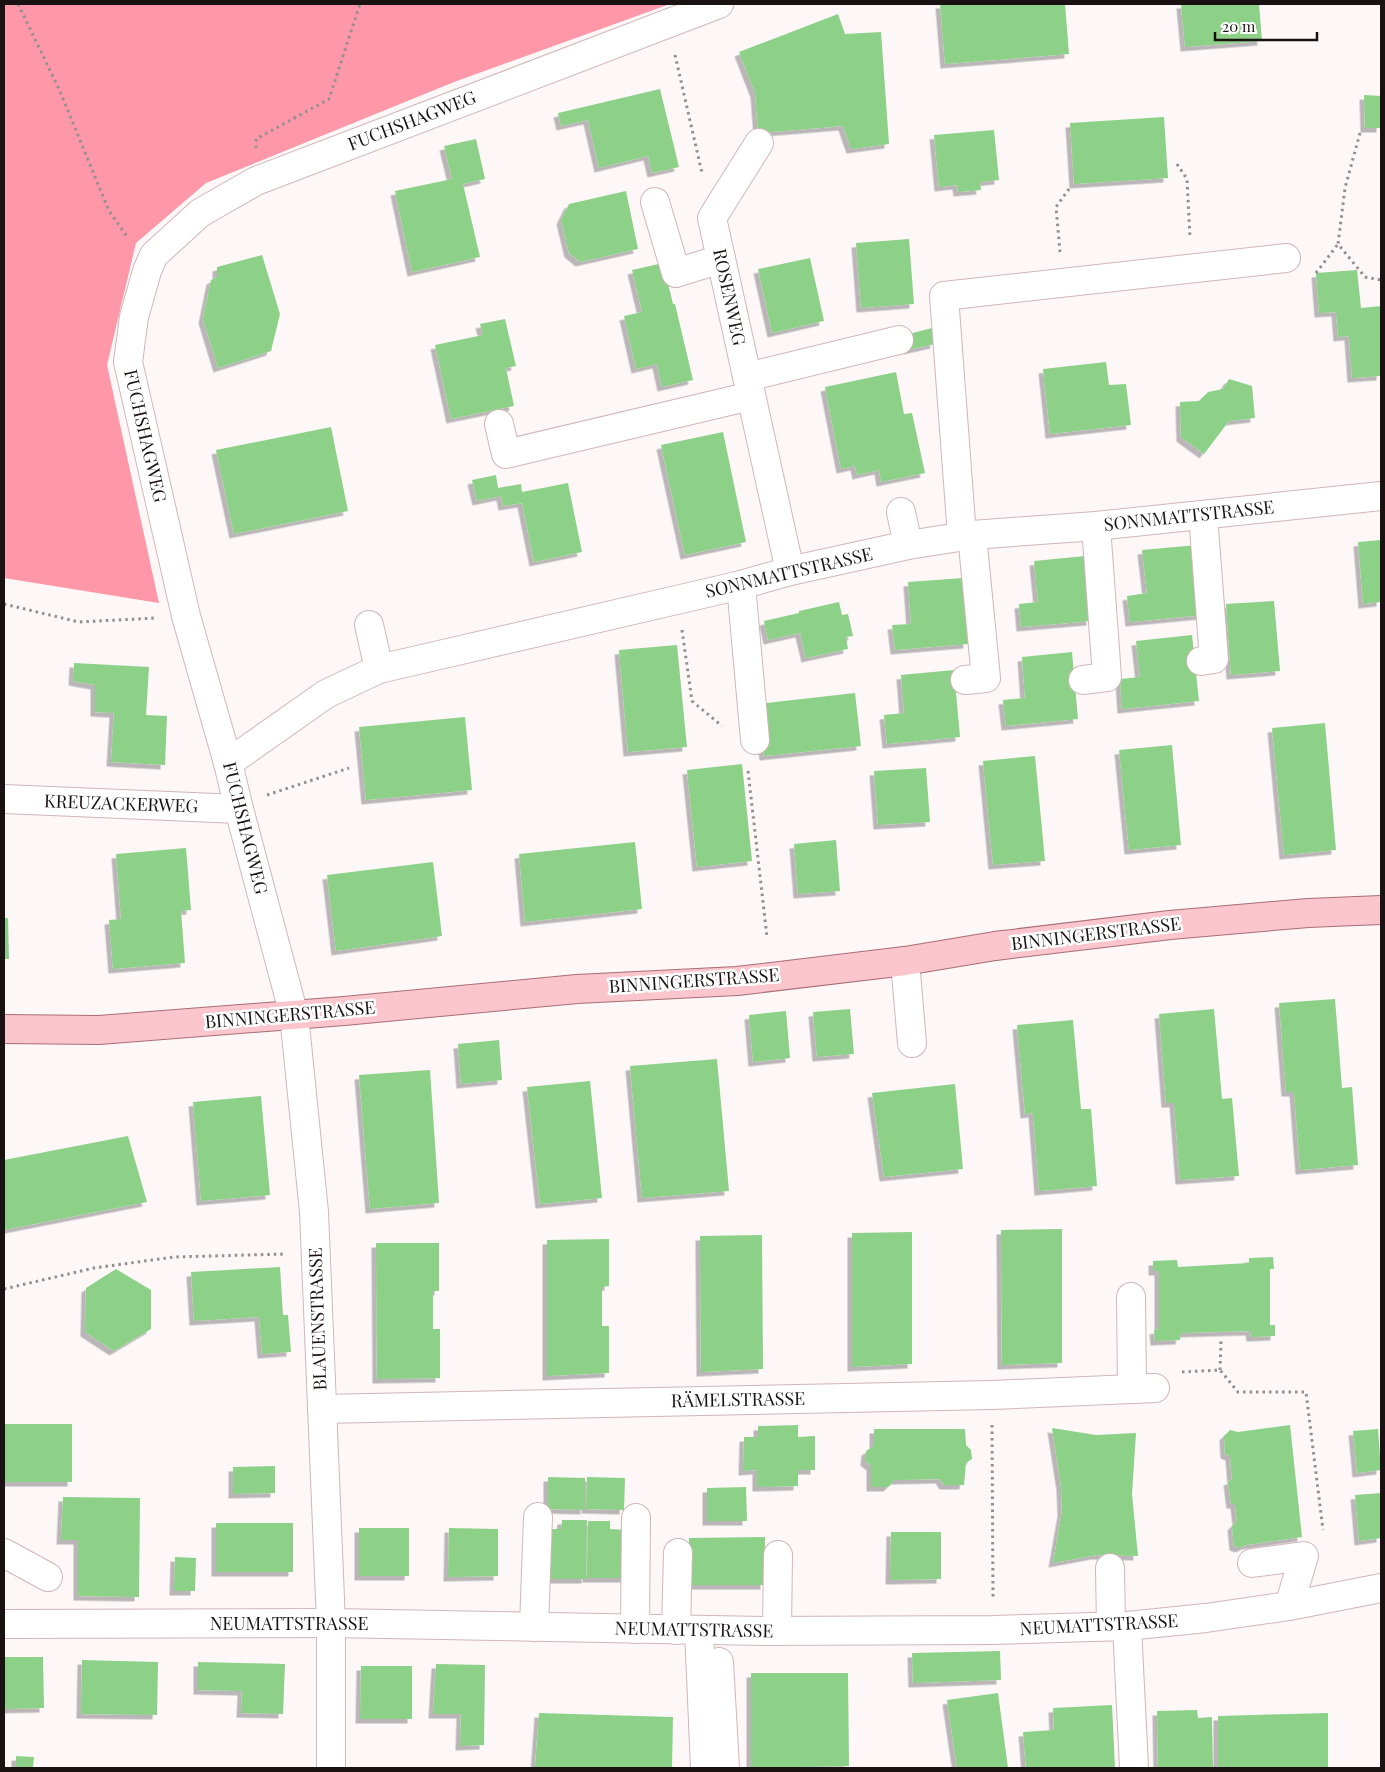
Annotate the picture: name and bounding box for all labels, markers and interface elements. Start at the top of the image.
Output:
scale bar [1215,10,1318,42]
text: 20 m [1222,16,1256,36]
street label: FUCHSHAGWEG [344,84,480,156]
street label: ROSENWEG [708,246,752,348]
street label: FUCHSHAGWEG [119,367,173,505]
street label: SONNMATTSTRASSE [1103,494,1275,536]
street label: SONNMATTSTRASSE [703,541,875,603]
street label: FUCHSHAGWEG [218,759,274,897]
street label: KREUZACKERWEG [44,788,199,818]
street label: BINNINGERSTRASSE [1010,911,1182,955]
street label: BINNINGERSTRASSE [608,962,780,998]
street label: BINNINGERSTRASSE [204,995,376,1033]
street label: BLAUENSTRASSE [303,1247,331,1391]
street label: RÄMELSTRASSE [671,1386,805,1412]
street label: NEUMATTSTRASSE [1019,1608,1179,1640]
street label: NEUMATTSTRASSE [210,1611,368,1635]
street label: NEUMATTSTRASSE [614,1616,774,1642]

